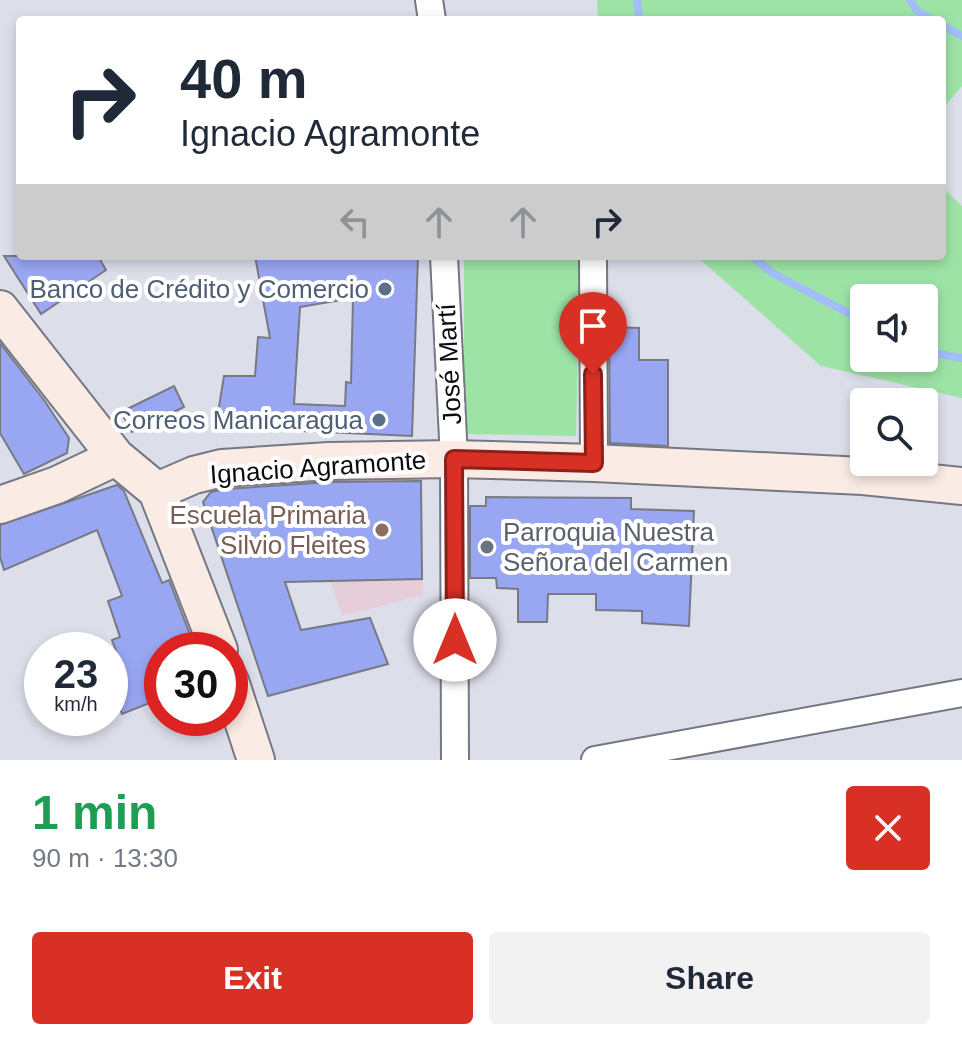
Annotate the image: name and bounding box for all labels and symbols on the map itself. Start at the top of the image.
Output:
place label: Banco de Crédito y Comercio [29,274,369,304]
marker: Banco de Crédito y Comercio [376,280,394,298]
pin [559,292,627,374]
street label: José Martí [431,302,467,425]
place label: Correos Manicaragua [113,405,364,435]
marker: Correos Manicaragua [370,411,388,429]
street label: Ignacio Agramonte [209,444,427,490]
place label: Escuela Primaria Silvio Fleites [169,500,367,560]
place label: Parroquia Nuestra Señora del Carmen [503,517,728,577]
marker: Escuela Primaria Silvio Fleites [373,521,391,539]
marker: Parroquia Nuestra Señora del Carmen [478,538,496,556]
position arrow [413,598,497,682]
speed limit sign: 30 [144,632,248,736]

